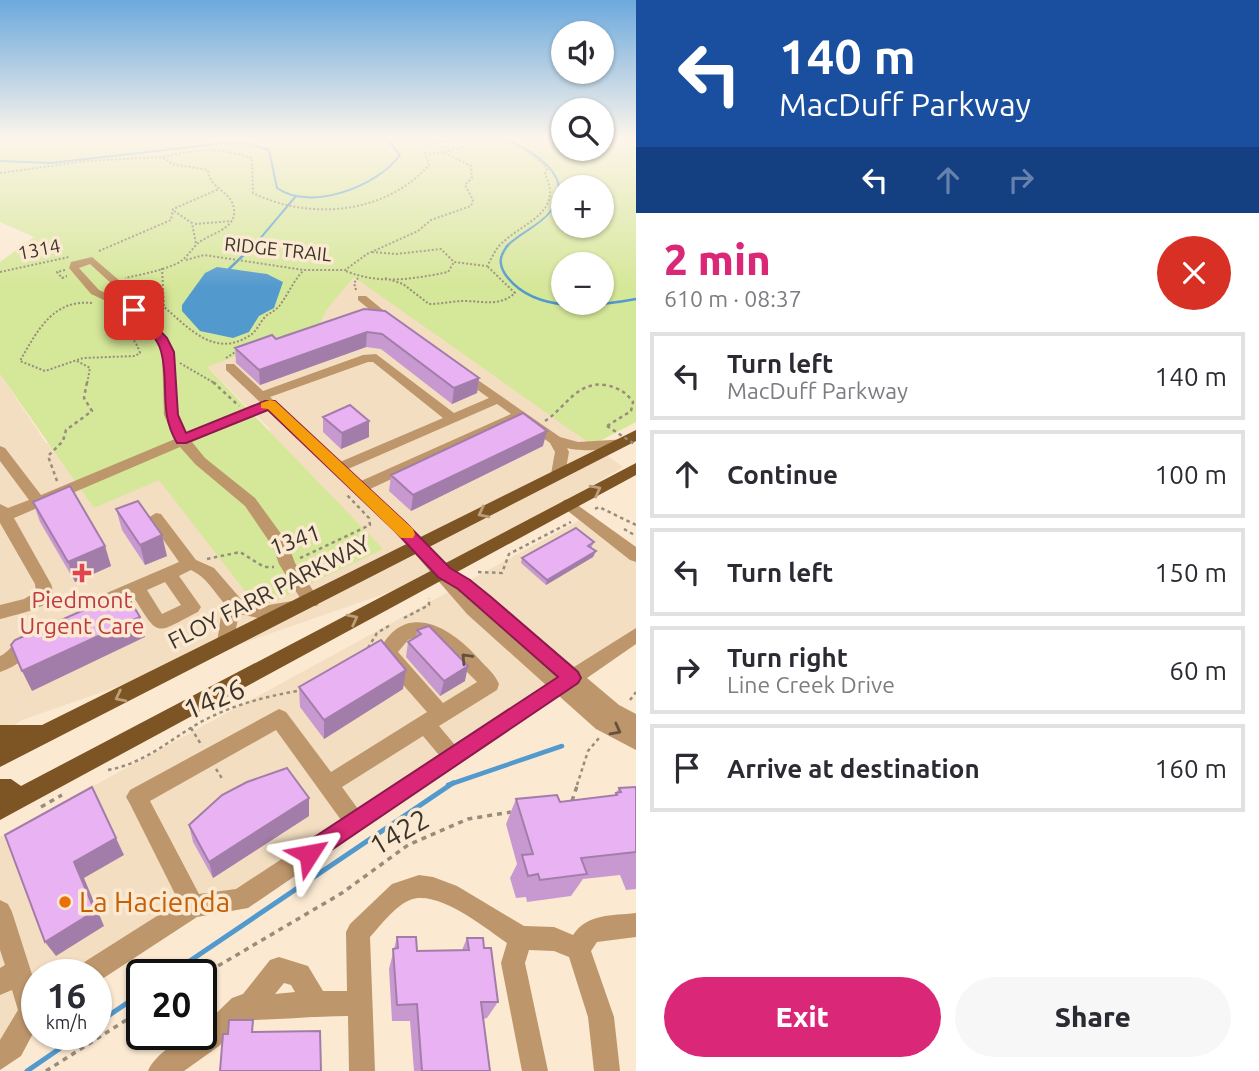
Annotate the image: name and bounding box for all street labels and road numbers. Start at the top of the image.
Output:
street label: RIDGE TRAIL [223,232,333,266]
street label: 1314 [16,234,62,264]
street label: 1341 [266,519,323,560]
street label: FLOY FARR PARKWAY [164,530,374,653]
street label: 1426 [179,672,249,725]
street label: 1422 [364,802,434,861]

